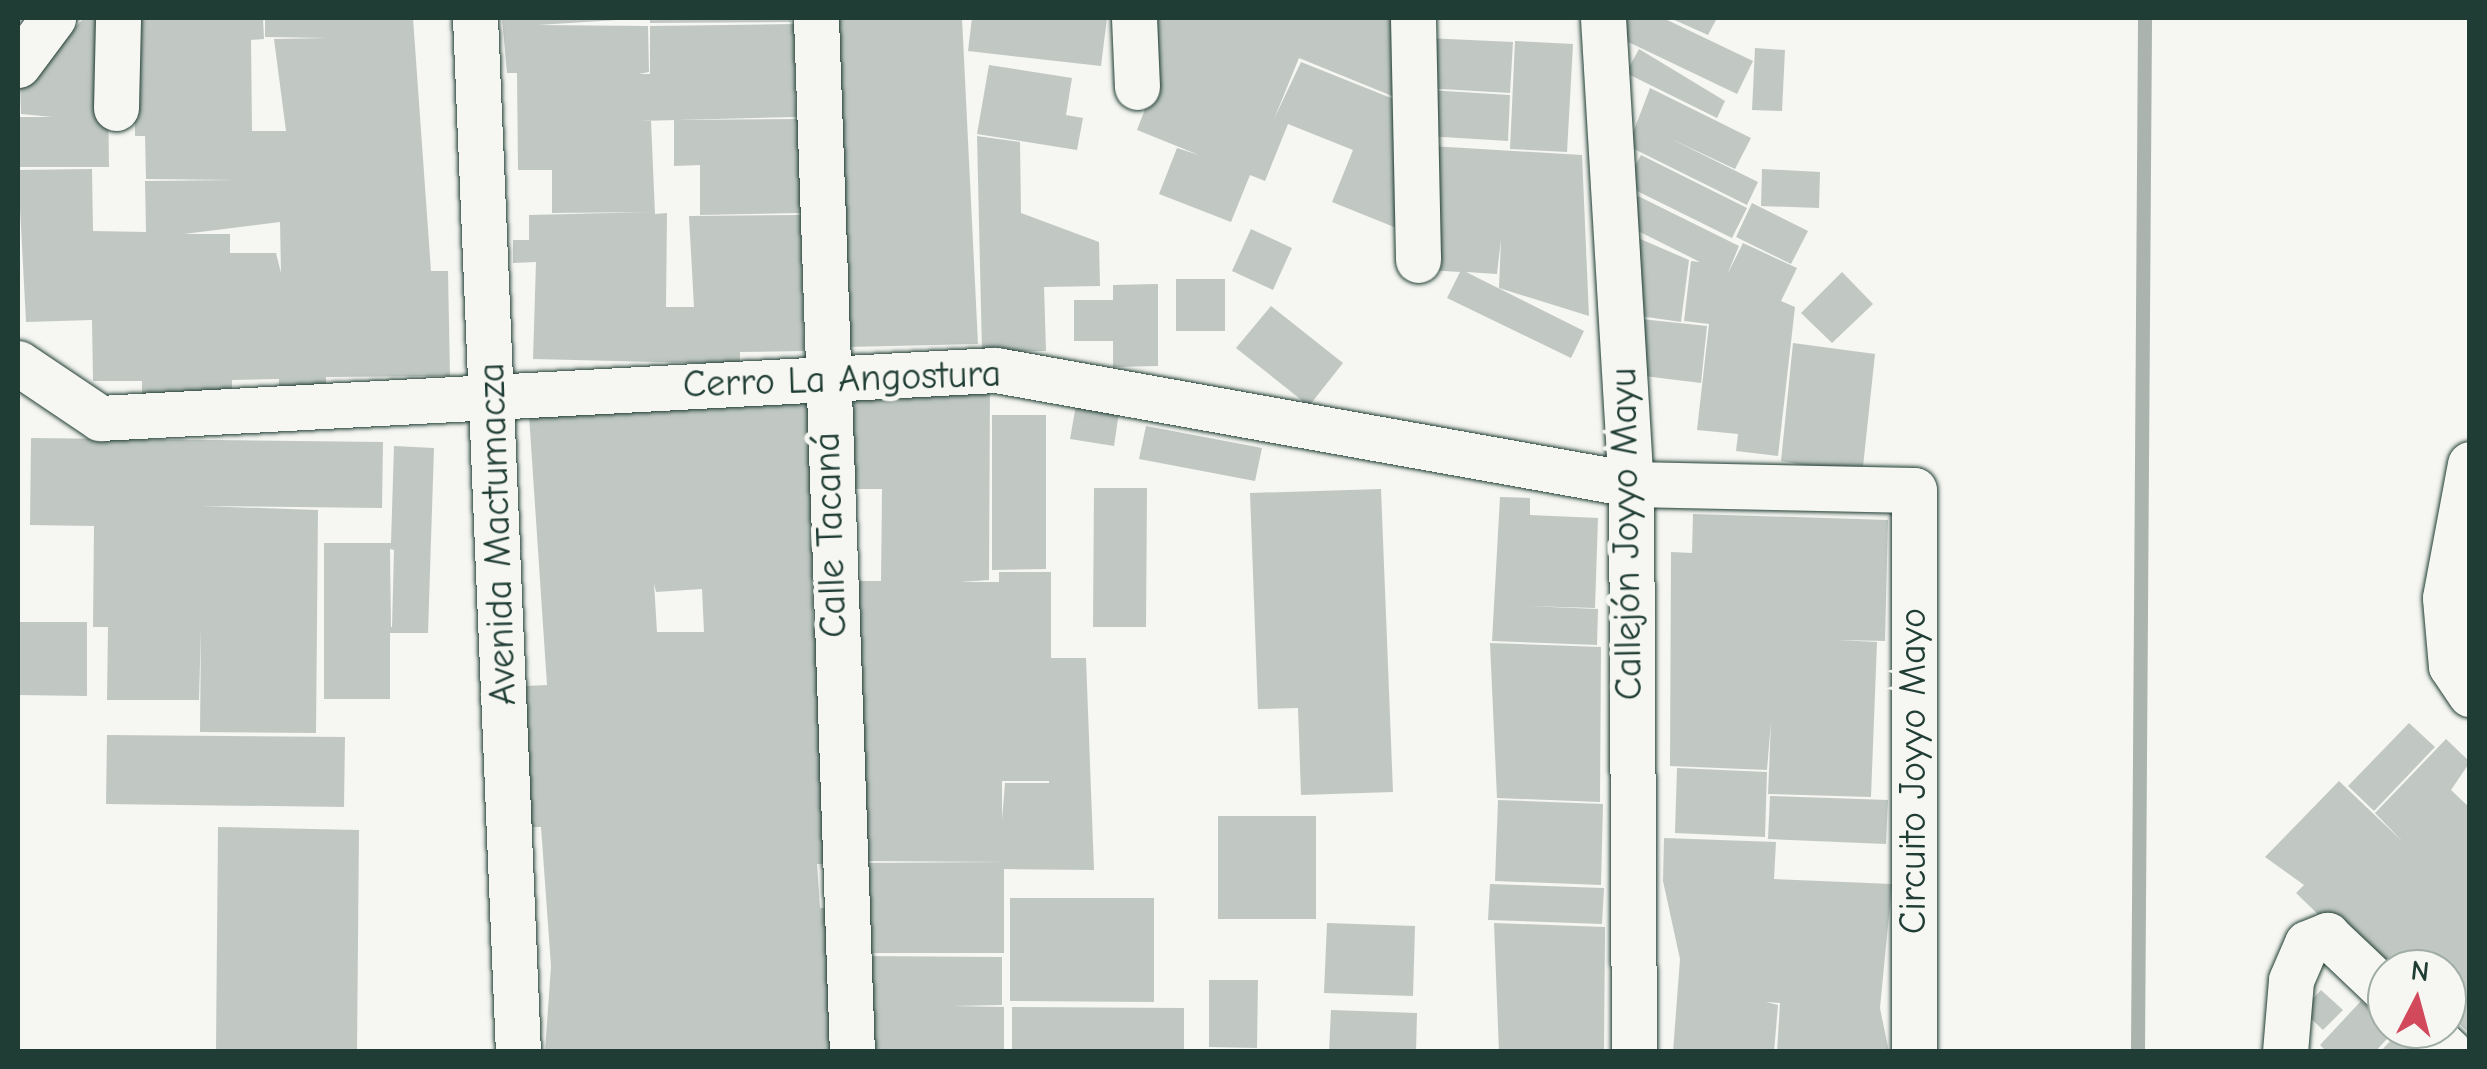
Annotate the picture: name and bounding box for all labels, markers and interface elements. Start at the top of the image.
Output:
street label: Cerro La Angostura [682,352,1002,408]
street label: Avenida Mactumacza [469,362,527,706]
street label: Callejón Joyyo Mayu [1601,367,1653,701]
street label: Calle Tacaná [805,431,857,639]
street label: Circuito Joyyo Mayo [1891,608,1937,934]
north arrow [2367,949,2467,1049]
text: N [2409,954,2431,988]

